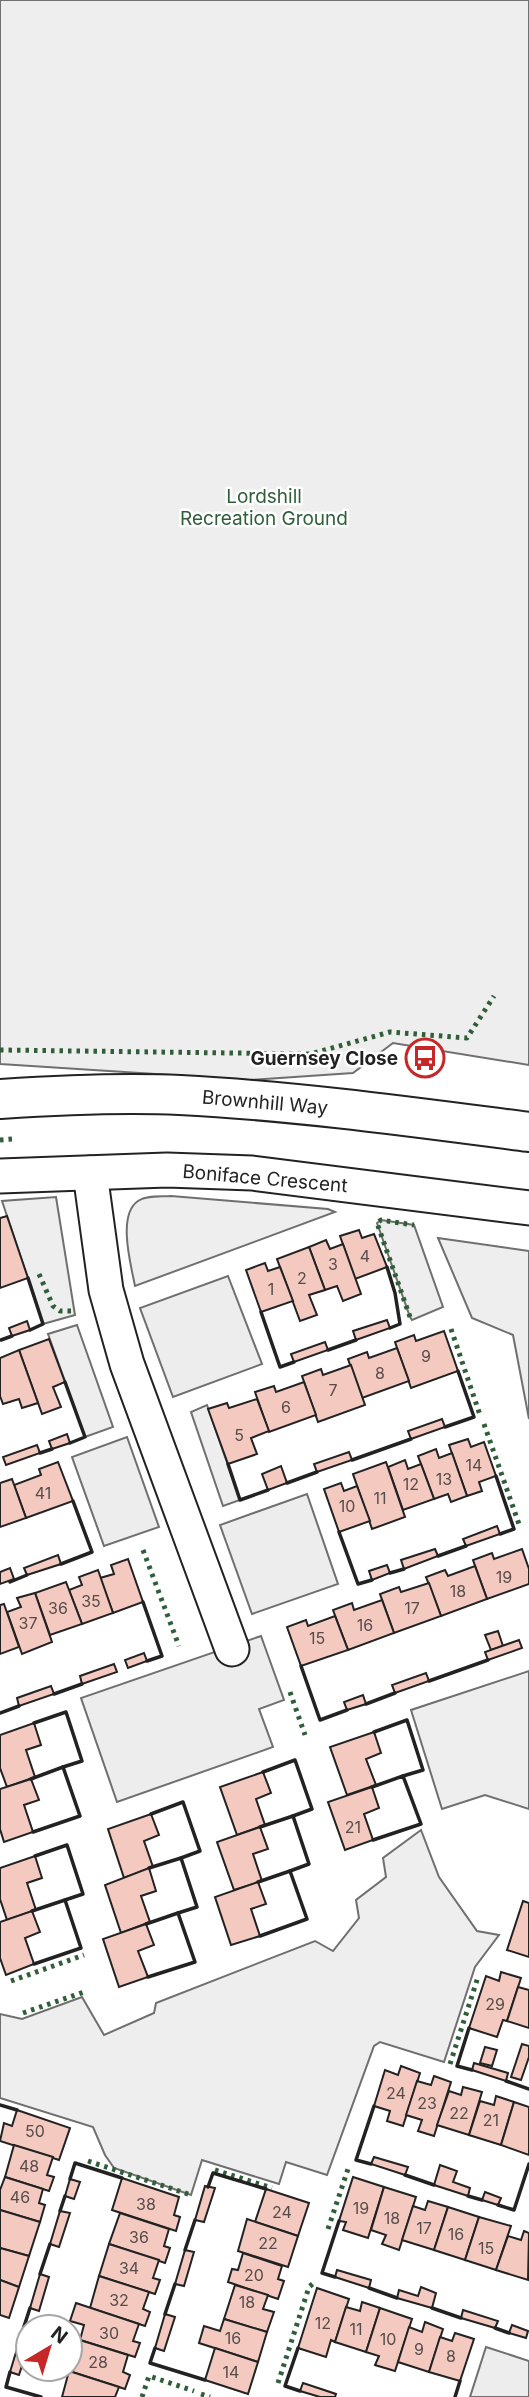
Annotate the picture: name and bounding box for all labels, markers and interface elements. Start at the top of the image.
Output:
park label: Lordshill Recreation Ground [180,485,348,530]
bus stop icon: Guernsey Close [404,1037,446,1079]
place label: Guernsey Close [251,1047,398,1070]
street label: Brownhill Way [201,1086,329,1119]
street label: Boniface Crescent [182,1160,348,1197]
house number: 4 [360,1246,370,1266]
house number: 3 [328,1254,338,1274]
house number: 2 [297,1268,307,1288]
house number: 1 [268,1279,274,1299]
house number: 9 [421,1346,431,1366]
house number: 8 [375,1363,385,1383]
house number: 7 [328,1380,338,1400]
house number: 6 [281,1397,291,1417]
house number: 5 [234,1425,244,1445]
house number: 14 [466,1455,482,1475]
house number: 13 [436,1469,452,1489]
house number: 12 [403,1474,419,1494]
house number: 41 [35,1483,51,1503]
house number: 11 [373,1488,387,1508]
house number: 10 [339,1496,355,1516]
house number: 19 [496,1567,512,1587]
house number: 18 [450,1581,466,1601]
house number: 35 [81,1591,101,1611]
house number: 36 [48,1598,68,1618]
house number: 17 [404,1598,420,1618]
house number: 37 [19,1613,37,1633]
house number: 16 [357,1615,373,1635]
house number: 15 [309,1628,325,1648]
house number: 21 [345,1817,361,1837]
house number: 29 [485,1994,505,2014]
house number: 24 [386,2083,406,2103]
house number: 23 [417,2093,437,2113]
house number: 22 [449,2103,469,2123]
house number: 21 [483,2110,499,2130]
house number: 50 [25,2121,45,2141]
house number: 48 [19,2156,39,2176]
house number: 46 [10,2187,30,2207]
house number: 38 [136,2194,156,2214]
house number: 19 [353,2198,369,2218]
house number: 24 [272,2202,292,2222]
house number: 18 [384,2208,400,2228]
house number: 17 [416,2218,432,2238]
house number: 16 [448,2224,464,2244]
house number: 36 [129,2227,149,2247]
house number: 22 [258,2233,278,2253]
house number: 15 [478,2238,494,2258]
house number: 34 [119,2258,139,2278]
house number: 20 [244,2265,264,2285]
house number: 32 [109,2290,129,2310]
house number: 18 [239,2292,255,2312]
north arrow [14,2313,84,2383]
house number: 12 [315,2313,331,2333]
house number: 11 [349,2319,363,2339]
text: N [46,2321,72,2349]
house number: 30 [99,2323,119,2343]
house number: 16 [225,2328,241,2348]
house number: 10 [380,2329,396,2349]
house number: 9 [414,2339,424,2359]
house number: 8 [446,2346,456,2366]
house number: 28 [88,2352,108,2372]
house number: 14 [223,2362,239,2382]

